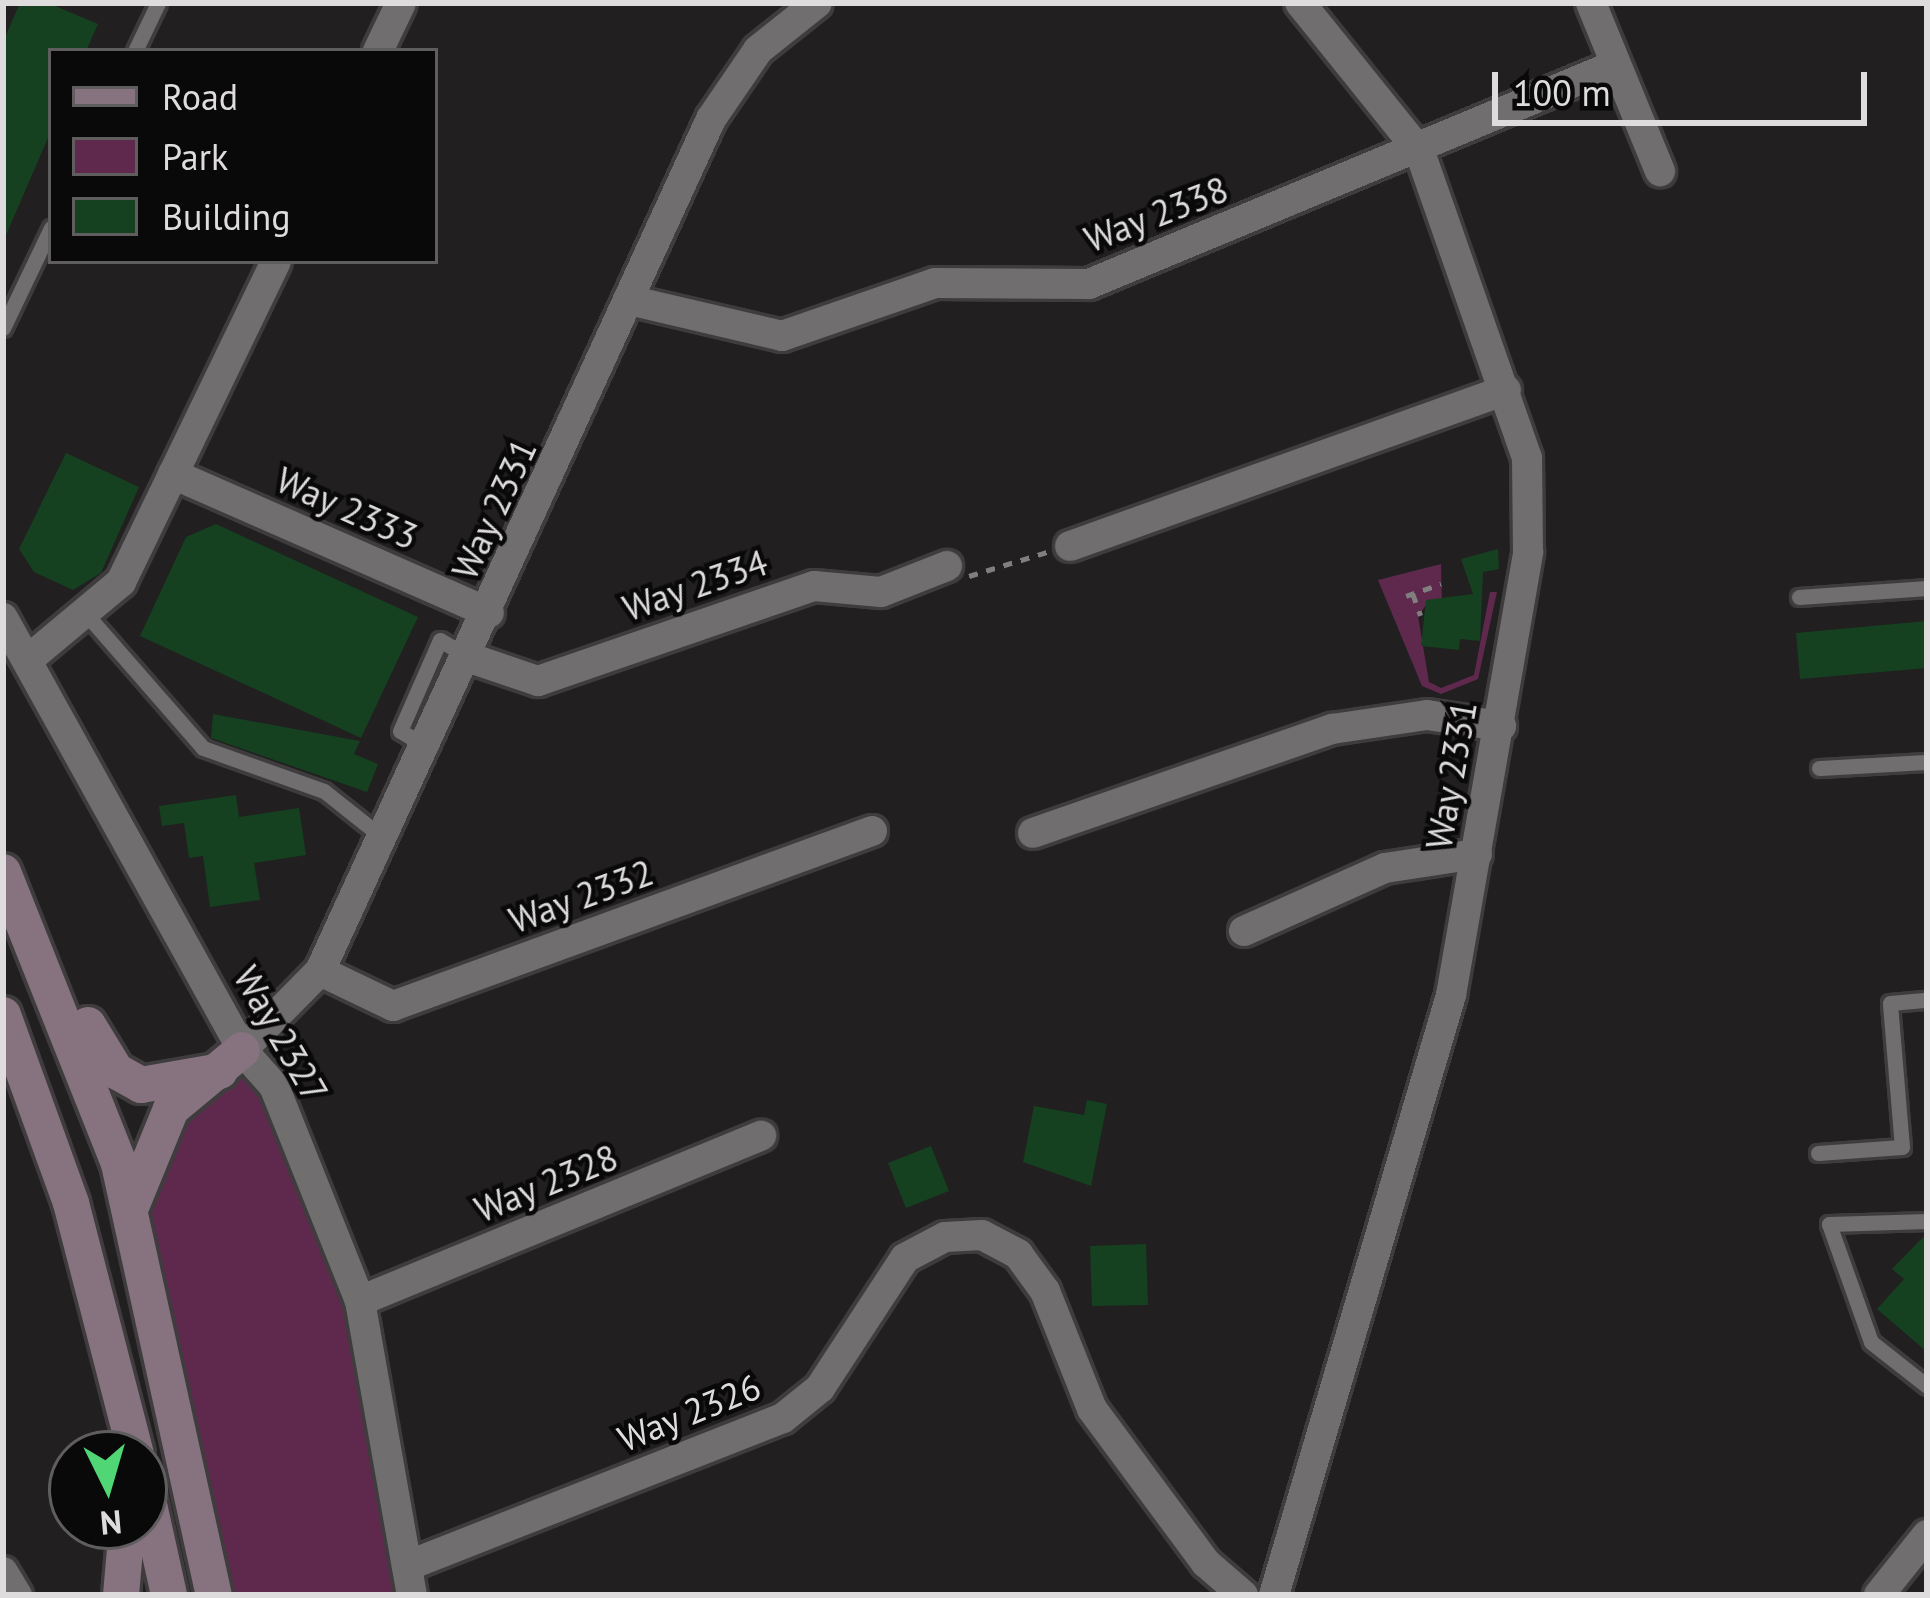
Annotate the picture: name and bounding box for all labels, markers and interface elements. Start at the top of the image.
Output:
legend [48,48,438,264]
scale bar [1498,48,1873,122]
text: 100 m [1513,69,1611,116]
text: Road [162,73,238,120]
text: Park [162,133,228,180]
street label: Way 2338 [1078,167,1234,261]
text: Building [162,193,291,240]
street label: Way 2331 [443,431,545,587]
street label: Way 2333 [269,458,425,558]
street label: Way 2334 [617,540,773,630]
street label: Way 2331 [1417,697,1485,853]
street label: Way 2332 [503,850,659,942]
street label: Way 2327 [225,958,337,1110]
street label: Way 2328 [468,1135,624,1231]
street label: Way 2326 [611,1364,767,1460]
north arrow [48,1430,168,1550]
text: N [98,1501,124,1546]

